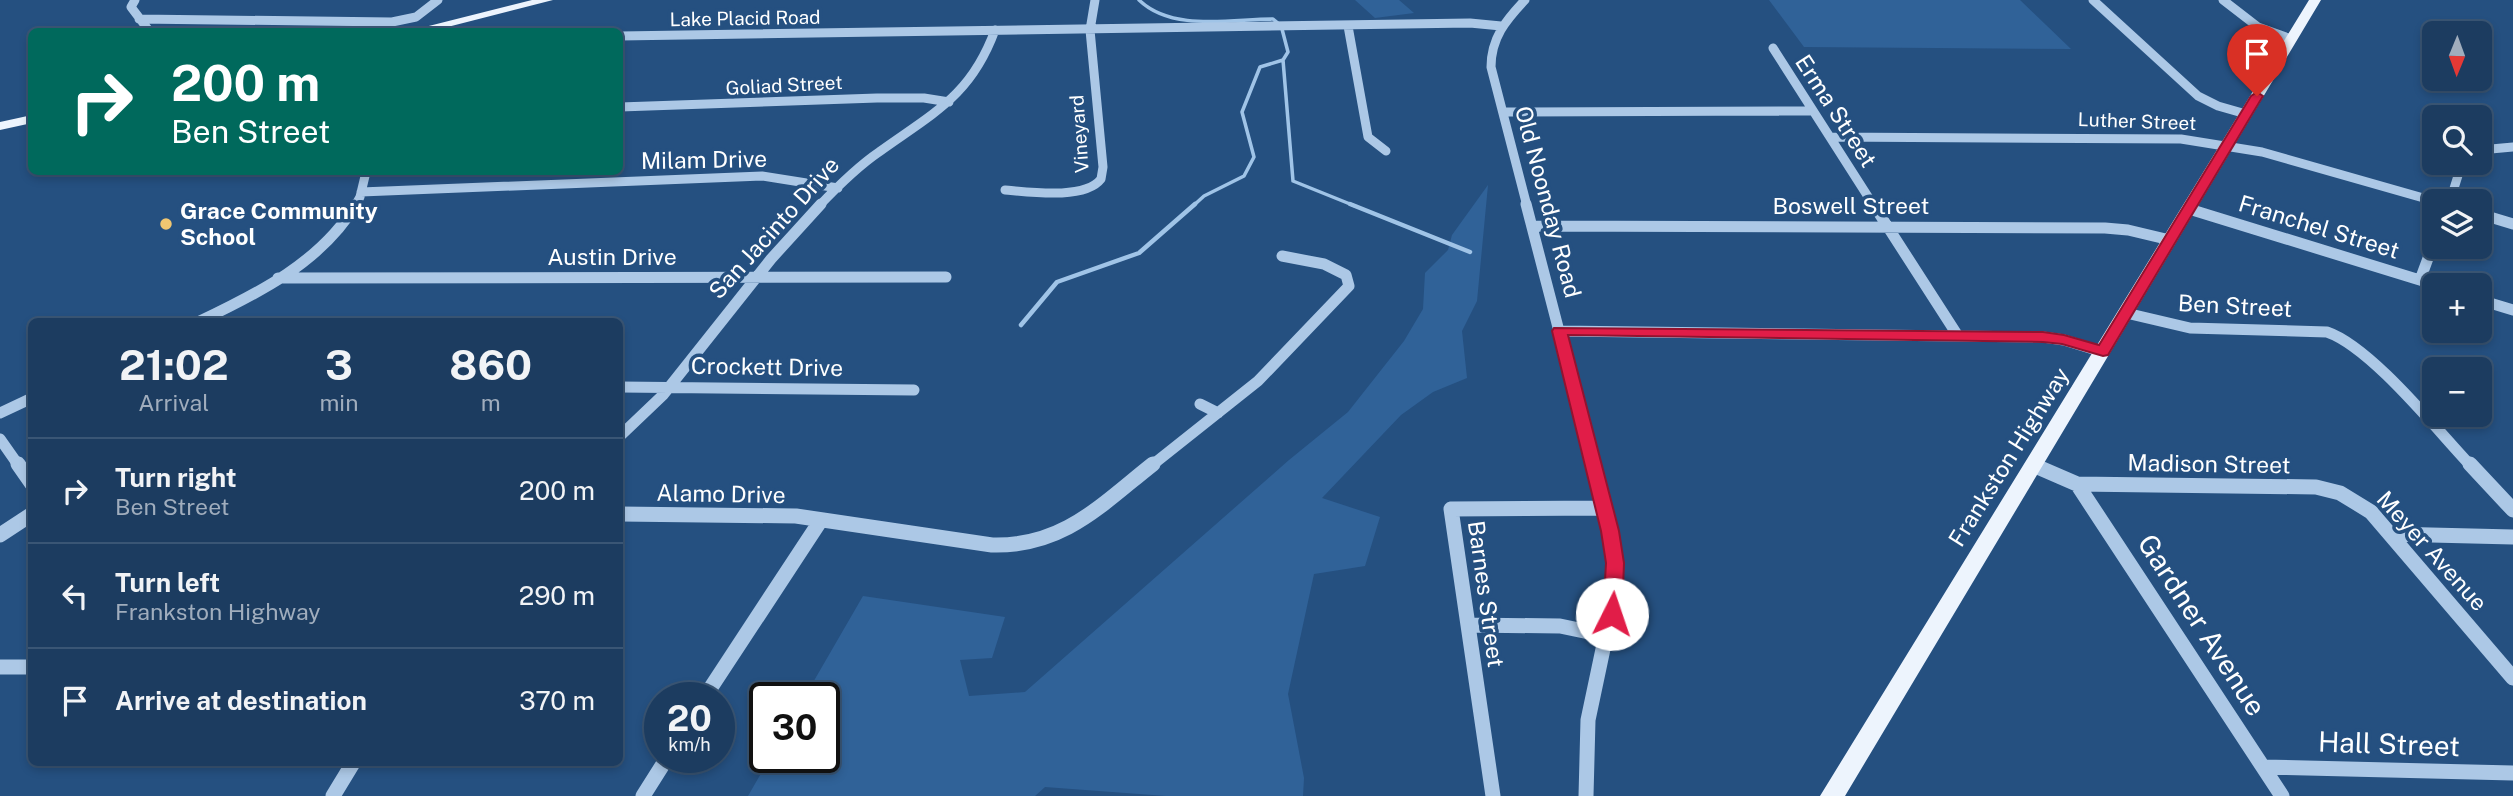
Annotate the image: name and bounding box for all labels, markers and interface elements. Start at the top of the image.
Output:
street label: Lake Placid Road [669,6,821,30]
north arrow [2422,21,2492,91]
map controls [2422,21,2492,427]
pin [2227,24,2287,96]
icon: arrive [2238,35,2276,73]
street label: Erma Street [1790,50,1883,172]
text: 200 m [171,54,320,112]
icon: right [56,56,147,147]
street label: Goliad Street [725,71,843,99]
street label: Vineyard [1065,94,1093,174]
street label: Old Noonday Road [1510,103,1587,301]
button: search [2422,105,2492,175]
street label: Luther Street [2077,108,2197,134]
text: Ben Street [171,113,330,150]
street label: Milam Drive [641,145,767,174]
street label: San Jacinto Drive [703,151,844,304]
street label: Franchel Street [2236,189,2403,264]
button: layers [2422,189,2492,259]
street label: Boswell Street [1772,192,1930,219]
place label: Grace Community School [180,197,378,250]
marker: Grace Community School [158,216,174,232]
street label: Austin Drive [547,243,677,270]
button: + [2422,273,2492,343]
street label: Ben Street [2177,289,2293,322]
text: 21:02 [119,340,229,389]
text: 3 [325,340,353,389]
text: 860 [449,340,532,389]
street label: Crockett Drive [691,352,843,381]
button: − [2422,357,2492,427]
street label: Frankston Highway [1943,362,2074,551]
text: Arrival [138,389,209,416]
text: min [319,389,358,416]
text: m [481,389,501,416]
street label: Madison Street [2127,449,2291,478]
text: Turn right [115,462,237,493]
icon: right [56,472,94,510]
text: 200 m [519,475,595,506]
street label: Alamo Drive [656,479,786,508]
street label: Meyer Avenue [2372,485,2493,616]
text: Ben Street [115,493,230,520]
street label: Barnes Street [1463,519,1510,669]
street label: Gardner Avenue [2132,528,2273,722]
text: Turn left [115,567,220,598]
icon: left [56,577,94,615]
position arrow [1575,577,1649,651]
text: 290 m [519,580,595,611]
text: Frankston Highway [115,598,321,625]
icon: arrive [56,682,94,720]
speed limit sign: 30 [749,682,840,773]
text: Arrive at destination [115,685,367,716]
text: 370 m [519,685,595,716]
text: 20 [667,698,712,739]
street label: Hall Street [2317,725,2461,762]
text: km/h [668,734,711,755]

